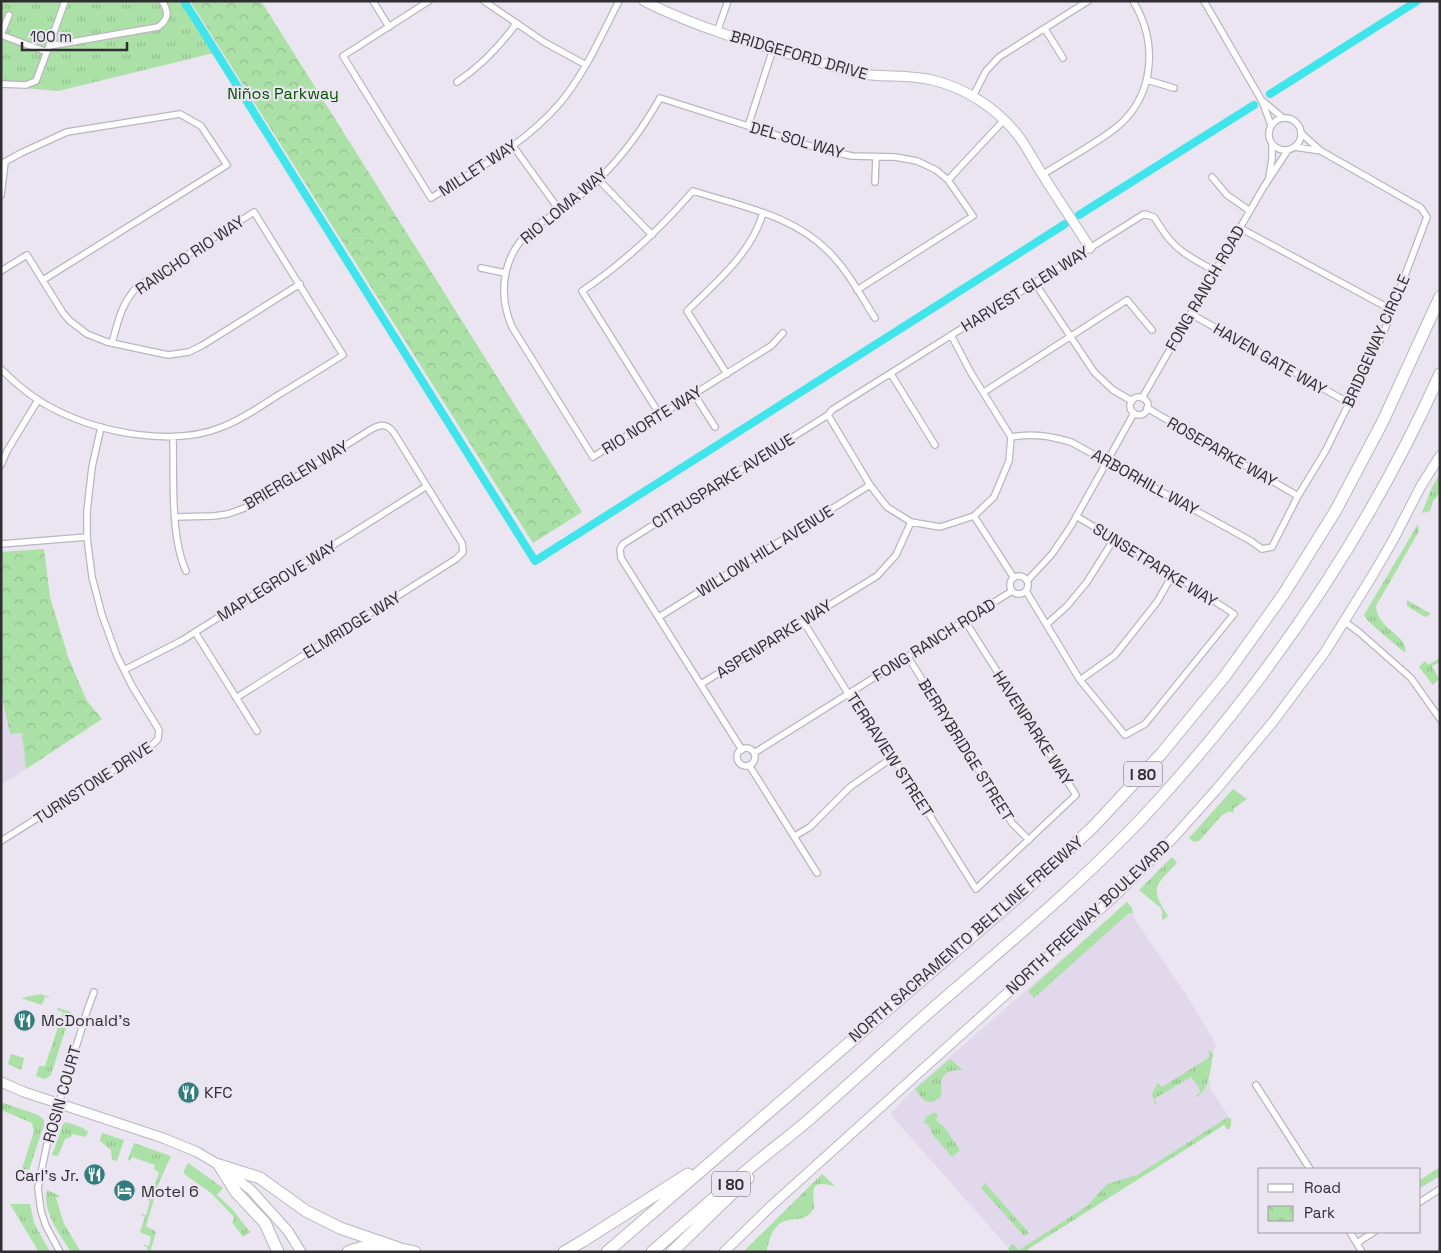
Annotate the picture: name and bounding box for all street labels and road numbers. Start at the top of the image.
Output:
street label: BRIDGEFORD DRIVE [728,25,870,85]
street label: DEL SOL WAY [747,117,847,164]
street label: MILLET WAY [435,135,521,201]
street label: RIO LOMA WAY [516,163,612,249]
street label: RANCHO RIO WAY [131,211,249,299]
street label: FONG RANCH ROAD [1161,221,1249,355]
street label: HARVEST GLEN WAY [957,241,1093,337]
street label: BRIDGEWAY CIRCLE [1337,271,1415,411]
street label: HAVEN GATE WAY [1210,318,1331,400]
street label: RIO NORTE WAY [598,381,706,459]
street label: ROSEPARKE WAY [1163,412,1281,492]
street label: CITRUSPARKE AVENUE [648,429,798,533]
street label: BRIERGLEN WAY [240,435,353,515]
street label: ARBORHILL WAY [1088,444,1202,520]
street label: WILLOW HILL AVENUE [693,500,837,602]
street label: SUNSETPARKE WAY [1089,518,1221,612]
street label: MAPLEGROVE WAY [213,536,341,626]
street label: ELMRIDGE WAY [299,586,405,664]
street label: FONG RANCH ROAD [868,594,1000,686]
street label: ASPENPARKE WAY [712,595,836,683]
street label: HAVENPARKE WAY [988,666,1078,790]
street label: BERRYBRIDGE STREET [914,675,1018,825]
street label: TERRAVIEW STREET [842,689,938,821]
street label: TURNSTONE DRIVE [30,737,156,829]
road number: I 80 [1124,762,1162,786]
street label: NORTH SACRAMENTO BELTLINE FREEWAY [844,831,1088,1047]
street label: NORTH FREEWAY BOULEVARD [1001,835,1175,999]
street label: ROSIN COURT [38,1043,86,1145]
road number: I 80 [712,1172,750,1196]

